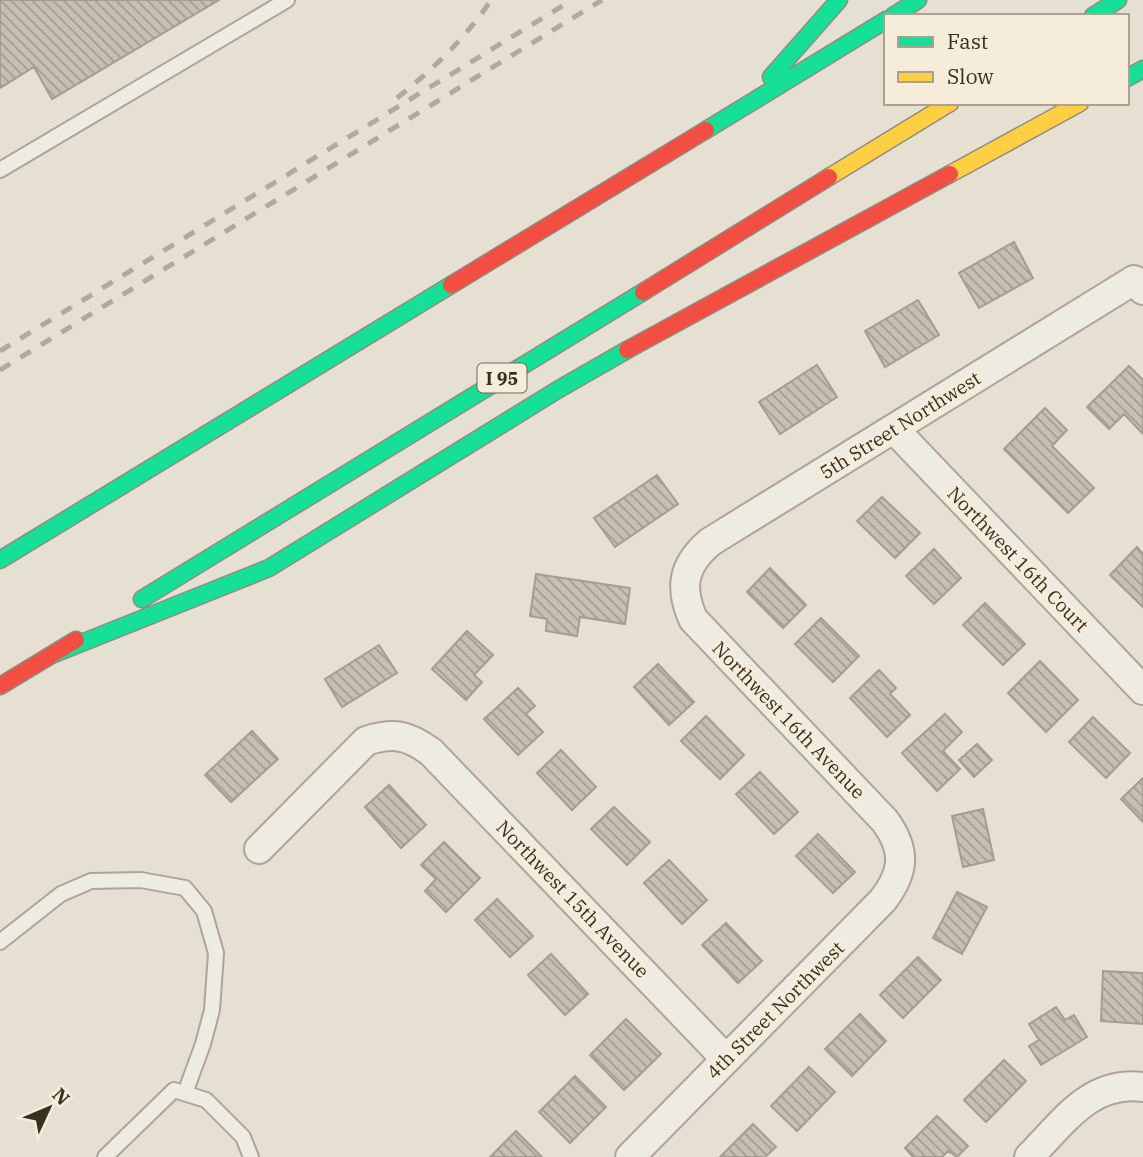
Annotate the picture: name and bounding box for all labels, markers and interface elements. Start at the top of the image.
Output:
legend [884,14,1129,105]
text: Fast [947,27,988,55]
text: Slow [947,62,994,90]
road number: I 95 [477,364,526,392]
street label: 5th Street Northwest [815,366,985,484]
street label: Northwest 16th Court [942,481,1094,637]
street label: Northwest 16th Avenue [707,636,871,804]
street label: Northwest 15th Avenue [491,815,655,983]
street label: 4th Street Northwest [701,936,849,1084]
north arrow [14,1073,84,1143]
text: N [47,1082,75,1110]

